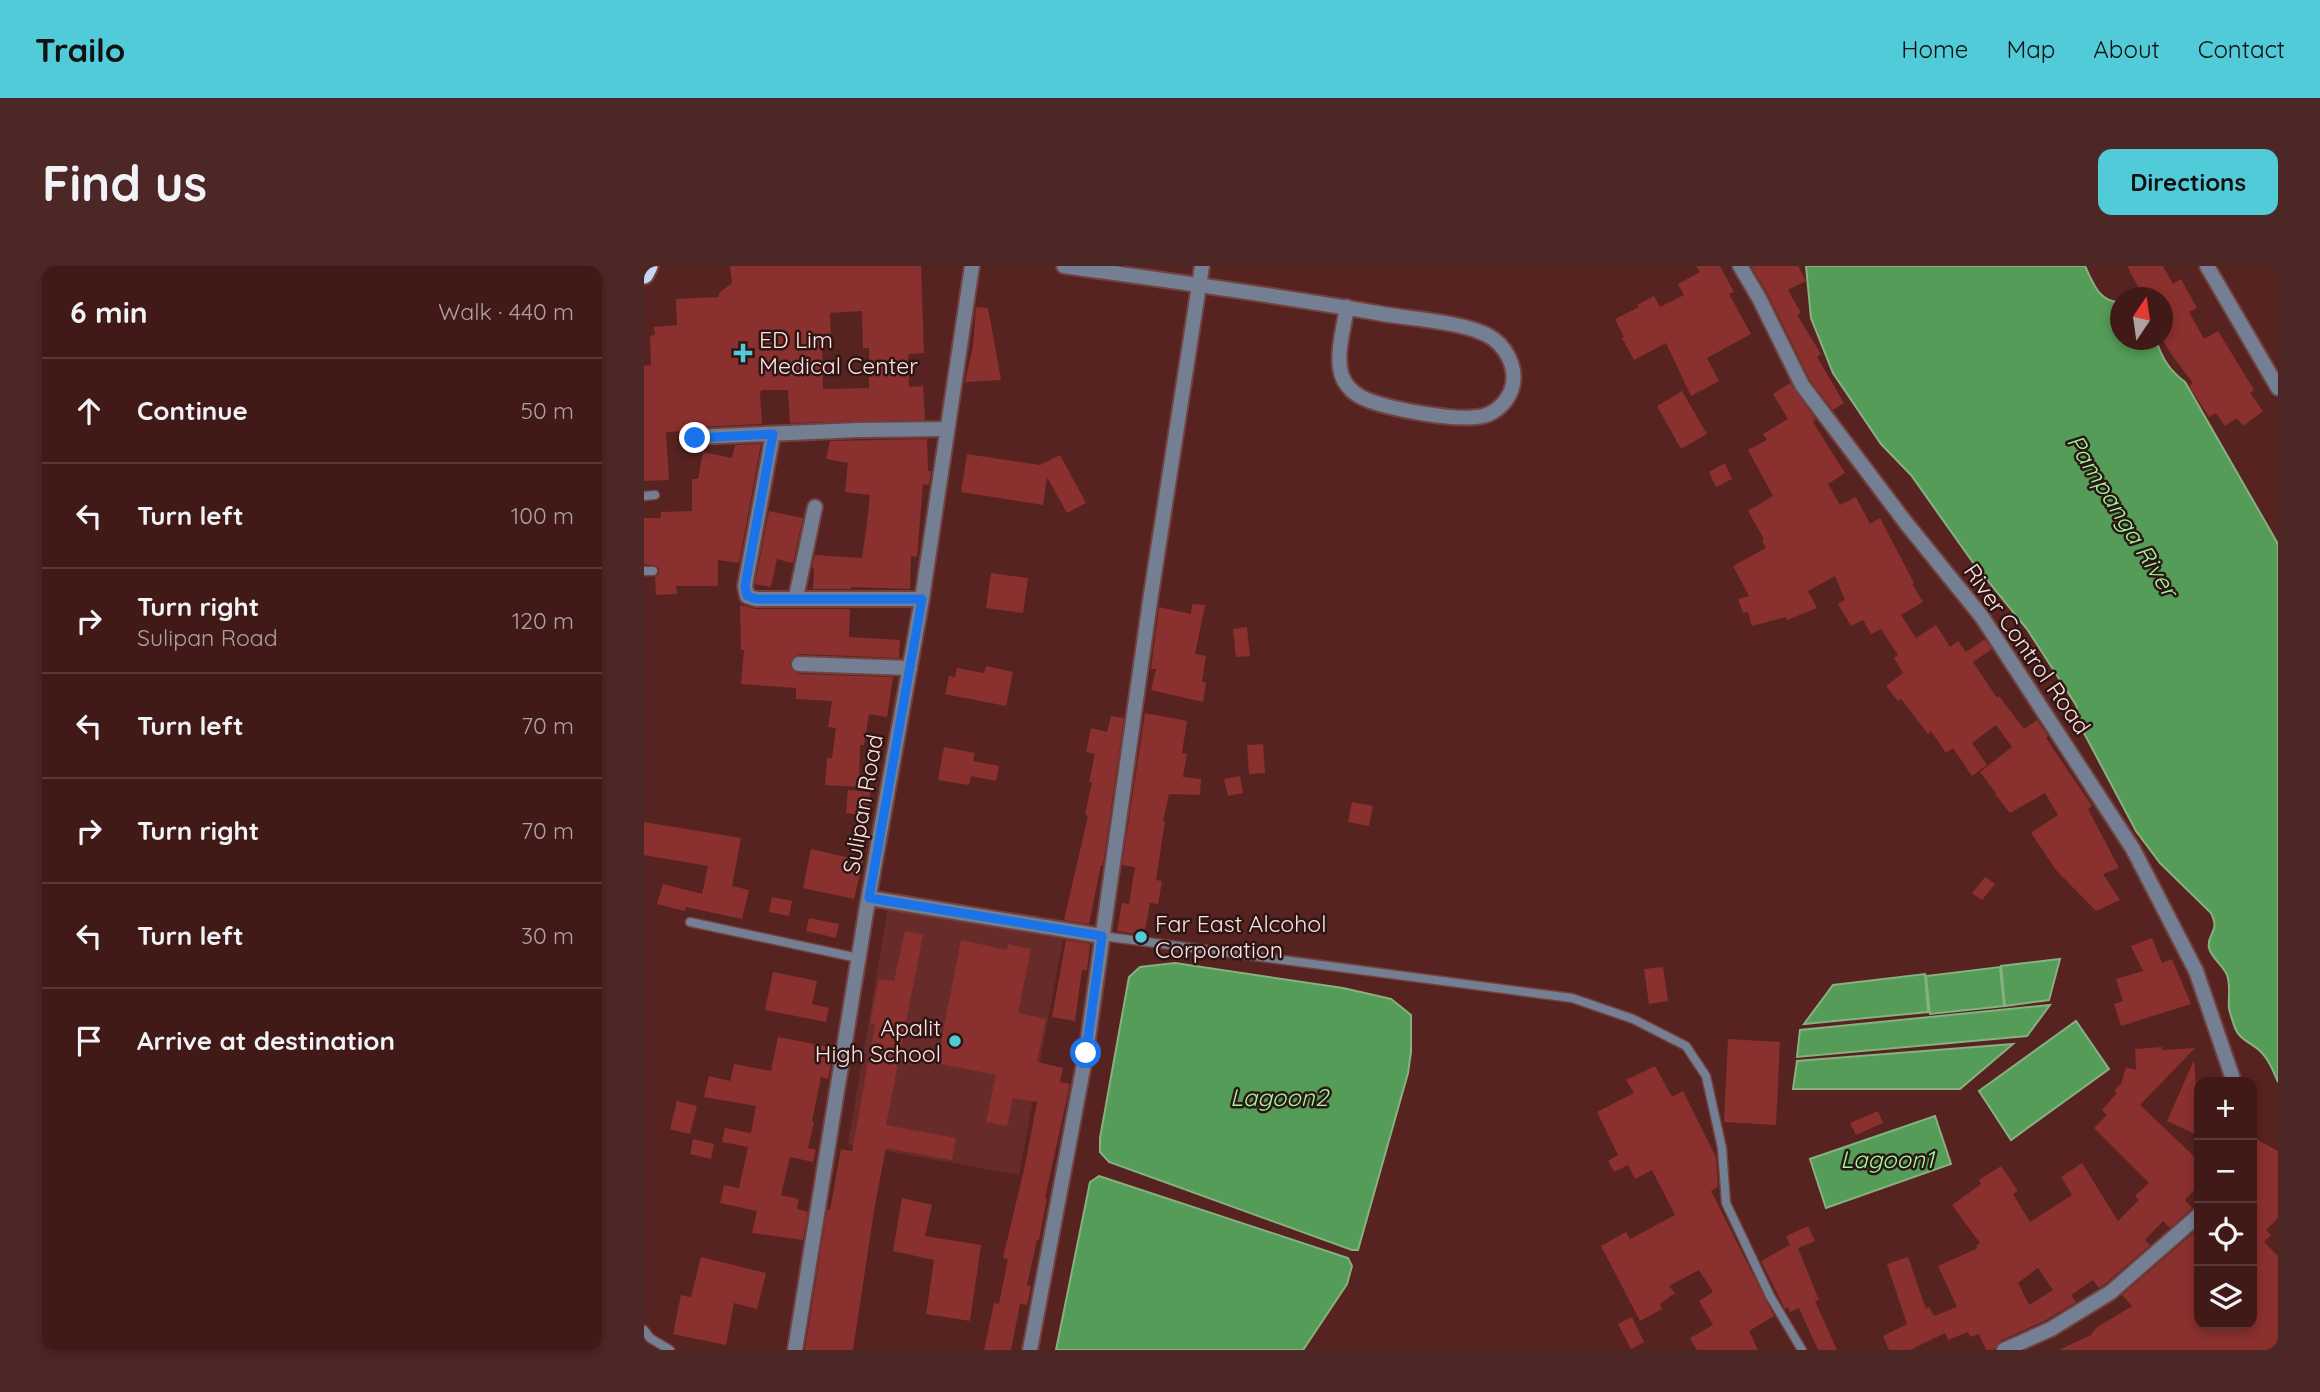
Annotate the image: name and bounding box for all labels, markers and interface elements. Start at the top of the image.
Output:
text: Trailo [35,29,125,70]
text: Home [1901,34,1968,64]
text: Map [2006,34,2055,64]
text: About [2093,34,2160,64]
text: Contact [2198,34,2285,64]
button: Directions [2098,149,2278,215]
text: Find us [42,152,207,213]
north arrow [2110,287,2173,350]
text: 6 min [70,293,148,331]
text: Walk · 440 m [438,297,574,326]
place label: ED Lim Medical Center [759,325,918,380]
marker: ED Lim Medical Center [733,343,753,363]
icon: ahead [70,392,108,430]
text: Continue [137,394,248,427]
text: 50 m [521,396,574,425]
route end [679,422,710,453]
water label: Pampanga River [2061,429,2186,605]
icon: left [70,497,108,535]
text: Turn left [137,499,244,532]
text: 100 m [511,501,574,530]
street label: River Control Road [1958,558,2097,740]
text: Turn right [137,590,259,623]
icon: right [70,602,108,640]
text: 120 m [512,606,574,635]
text: Sulipan Road [137,623,278,652]
icon: left [70,707,108,745]
text: Turn left [137,709,244,742]
text: 70 m [521,711,574,740]
street label: Sulipan Road [836,732,889,876]
icon: right [70,812,108,850]
text: Turn right [137,814,259,847]
text: 70 m [521,816,574,845]
place label: Far East Alcohol Corporation [1155,909,1327,964]
icon: left [70,917,108,955]
text: Turn left [137,919,244,952]
text: 30 m [521,921,574,950]
marker: Far East Alcohol Corporation [1133,929,1149,945]
place label: Apalit High School [815,1013,941,1068]
icon: arrive [70,1022,108,1060]
text: Arrive at destination [137,1024,395,1057]
marker: Apalit High School [947,1033,963,1049]
route start [1070,1037,1101,1068]
map controls [2194,1077,2257,1329]
button: + [2194,1077,2257,1140]
water label: Lagoon2 [1230,1082,1330,1112]
button: − [2194,1140,2257,1203]
water label: Lagoon1 [1840,1144,1936,1174]
button: locate [2194,1203,2257,1266]
button: layers [2194,1266,2257,1329]

